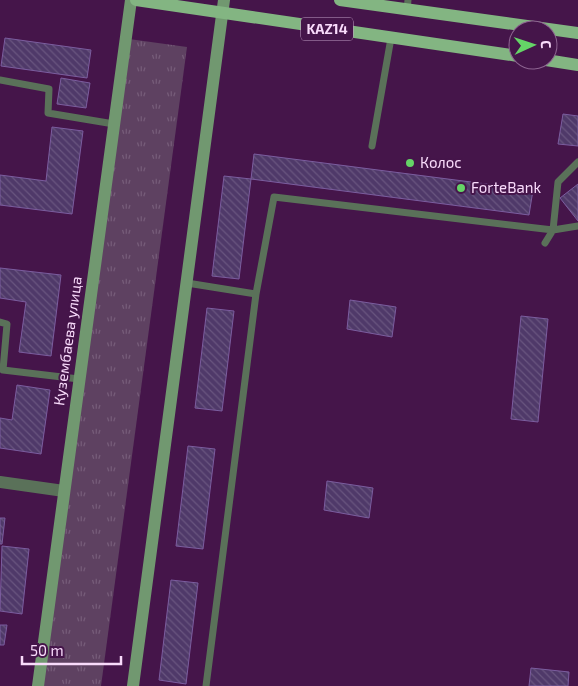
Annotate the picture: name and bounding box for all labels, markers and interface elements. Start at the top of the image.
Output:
road number: KAZ14 [301,18,353,40]
north arrow [508,20,558,70]
text: С [538,40,555,49]
place label: Колос [420,153,462,171]
marker: Колос [404,157,416,169]
place label: ForteBank [471,178,541,196]
marker: ForteBank [455,182,467,194]
street label: Кузембаева улица [49,275,86,407]
scale bar [22,634,121,666]
text: 50 m [30,641,64,659]

